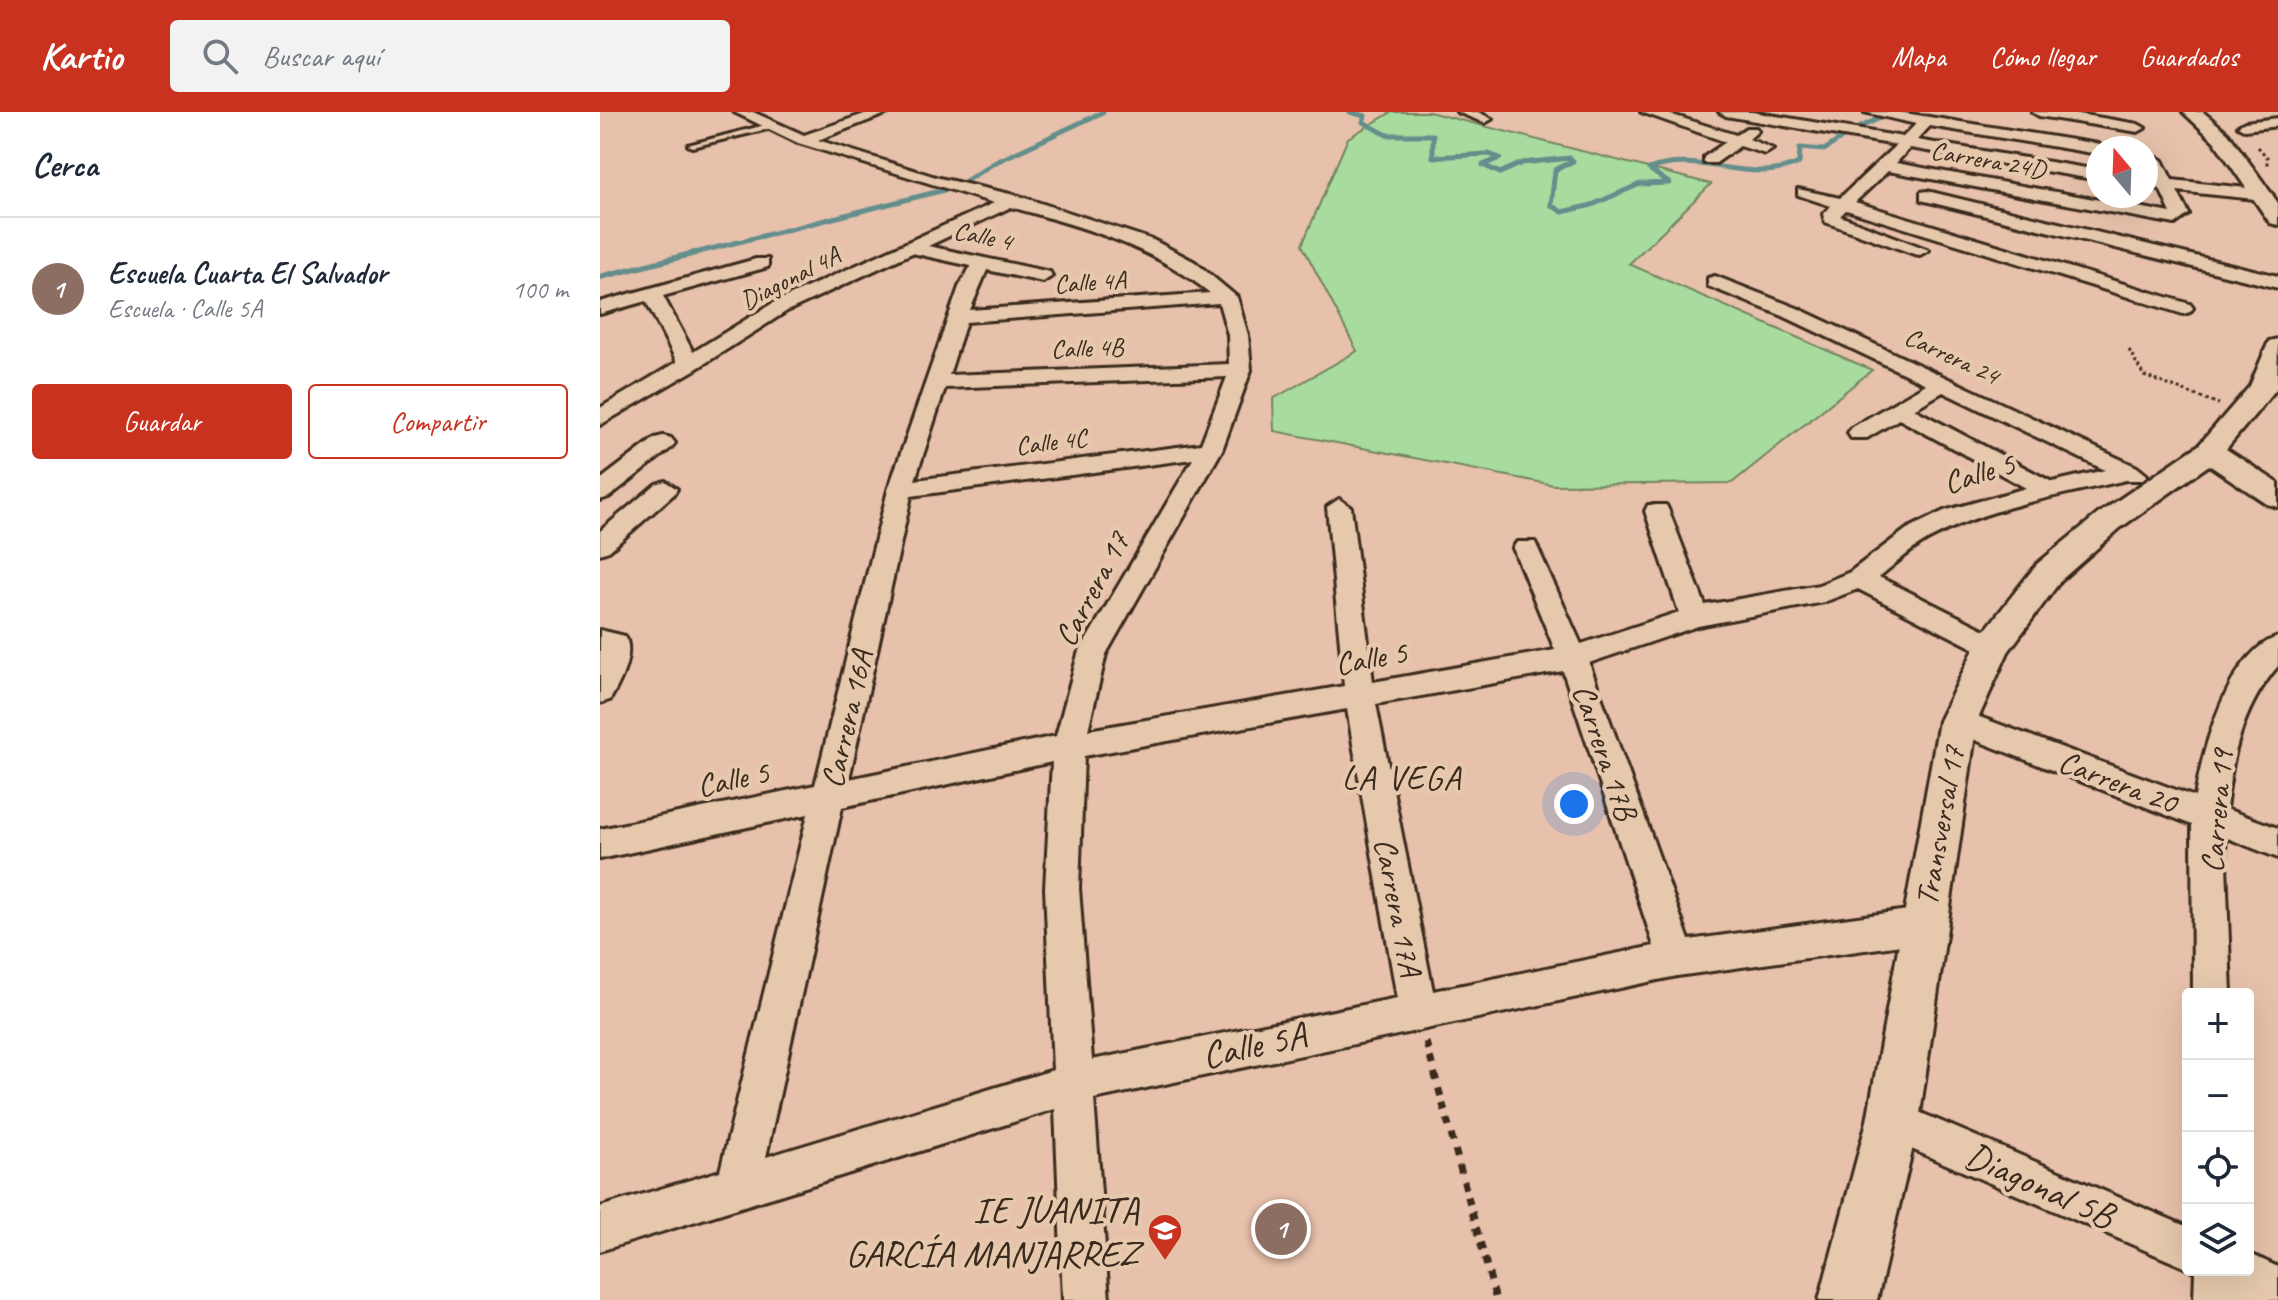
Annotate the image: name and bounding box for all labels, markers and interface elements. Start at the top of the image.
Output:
search box [170,20,730,92]
text: Kartio [40,33,122,80]
icon: search [198,34,242,78]
text: Buscar aquí [262,37,380,75]
text: Mapa [1891,39,1946,74]
text: Cómo llegar [1990,39,2096,74]
text: Guardados [2140,39,2238,74]
street label: Carrera 24D [1928,134,2050,187]
north arrow [2086,136,2158,208]
text: Cerca [32,143,98,186]
street label: Calle 4 [951,214,1017,259]
street label: Diagonal 4A [735,238,847,317]
text: Escuela Cuarta El Salvador [108,254,387,292]
street label: Calle 4A [1053,263,1129,301]
text: 1 [52,273,64,306]
text: 100 m [512,273,568,306]
text: Escuela · Calle 5A [108,292,262,325]
street label: Carrera 24 [1899,320,2007,393]
street label: Calle 4B [1050,330,1125,366]
button: Guardar [32,384,292,459]
button: Compartir [308,384,568,459]
street label: Calle 4C [1014,421,1091,463]
street label: Calle 5 [1938,442,2021,503]
street label: Carrera 17 [1045,523,1140,653]
street label: Calle 5 [1332,631,1412,684]
street label: Carrera 16A [811,644,883,792]
street label: Carrera 17B [1563,679,1648,827]
street label: Transversal 17 [1906,741,1974,909]
street label: Carrera 20 [2053,741,2186,824]
street label: Carrera 19 [2191,745,2243,874]
street label: Calle 5 [693,751,774,807]
district label: LA VEGA [1342,756,1462,799]
your location [1554,784,1594,824]
street label: Carrera 17A [1365,834,1432,981]
map controls [2182,988,2254,1276]
button: + [2182,988,2254,1060]
street label: Calle 5A [1198,1011,1312,1079]
button: − [2182,1060,2254,1132]
street label: Diagonal 5B [1958,1131,2124,1240]
button: locate [2182,1132,2254,1204]
place label: IE JUANITA GARCÍA MANJARREZ [845,1186,1144,1277]
pin: 1 [1255,1199,1307,1259]
button: layers [2182,1204,2254,1276]
school or university icon: IE JUANITA GARCÍA MANJARREZ [1146,1212,1184,1262]

